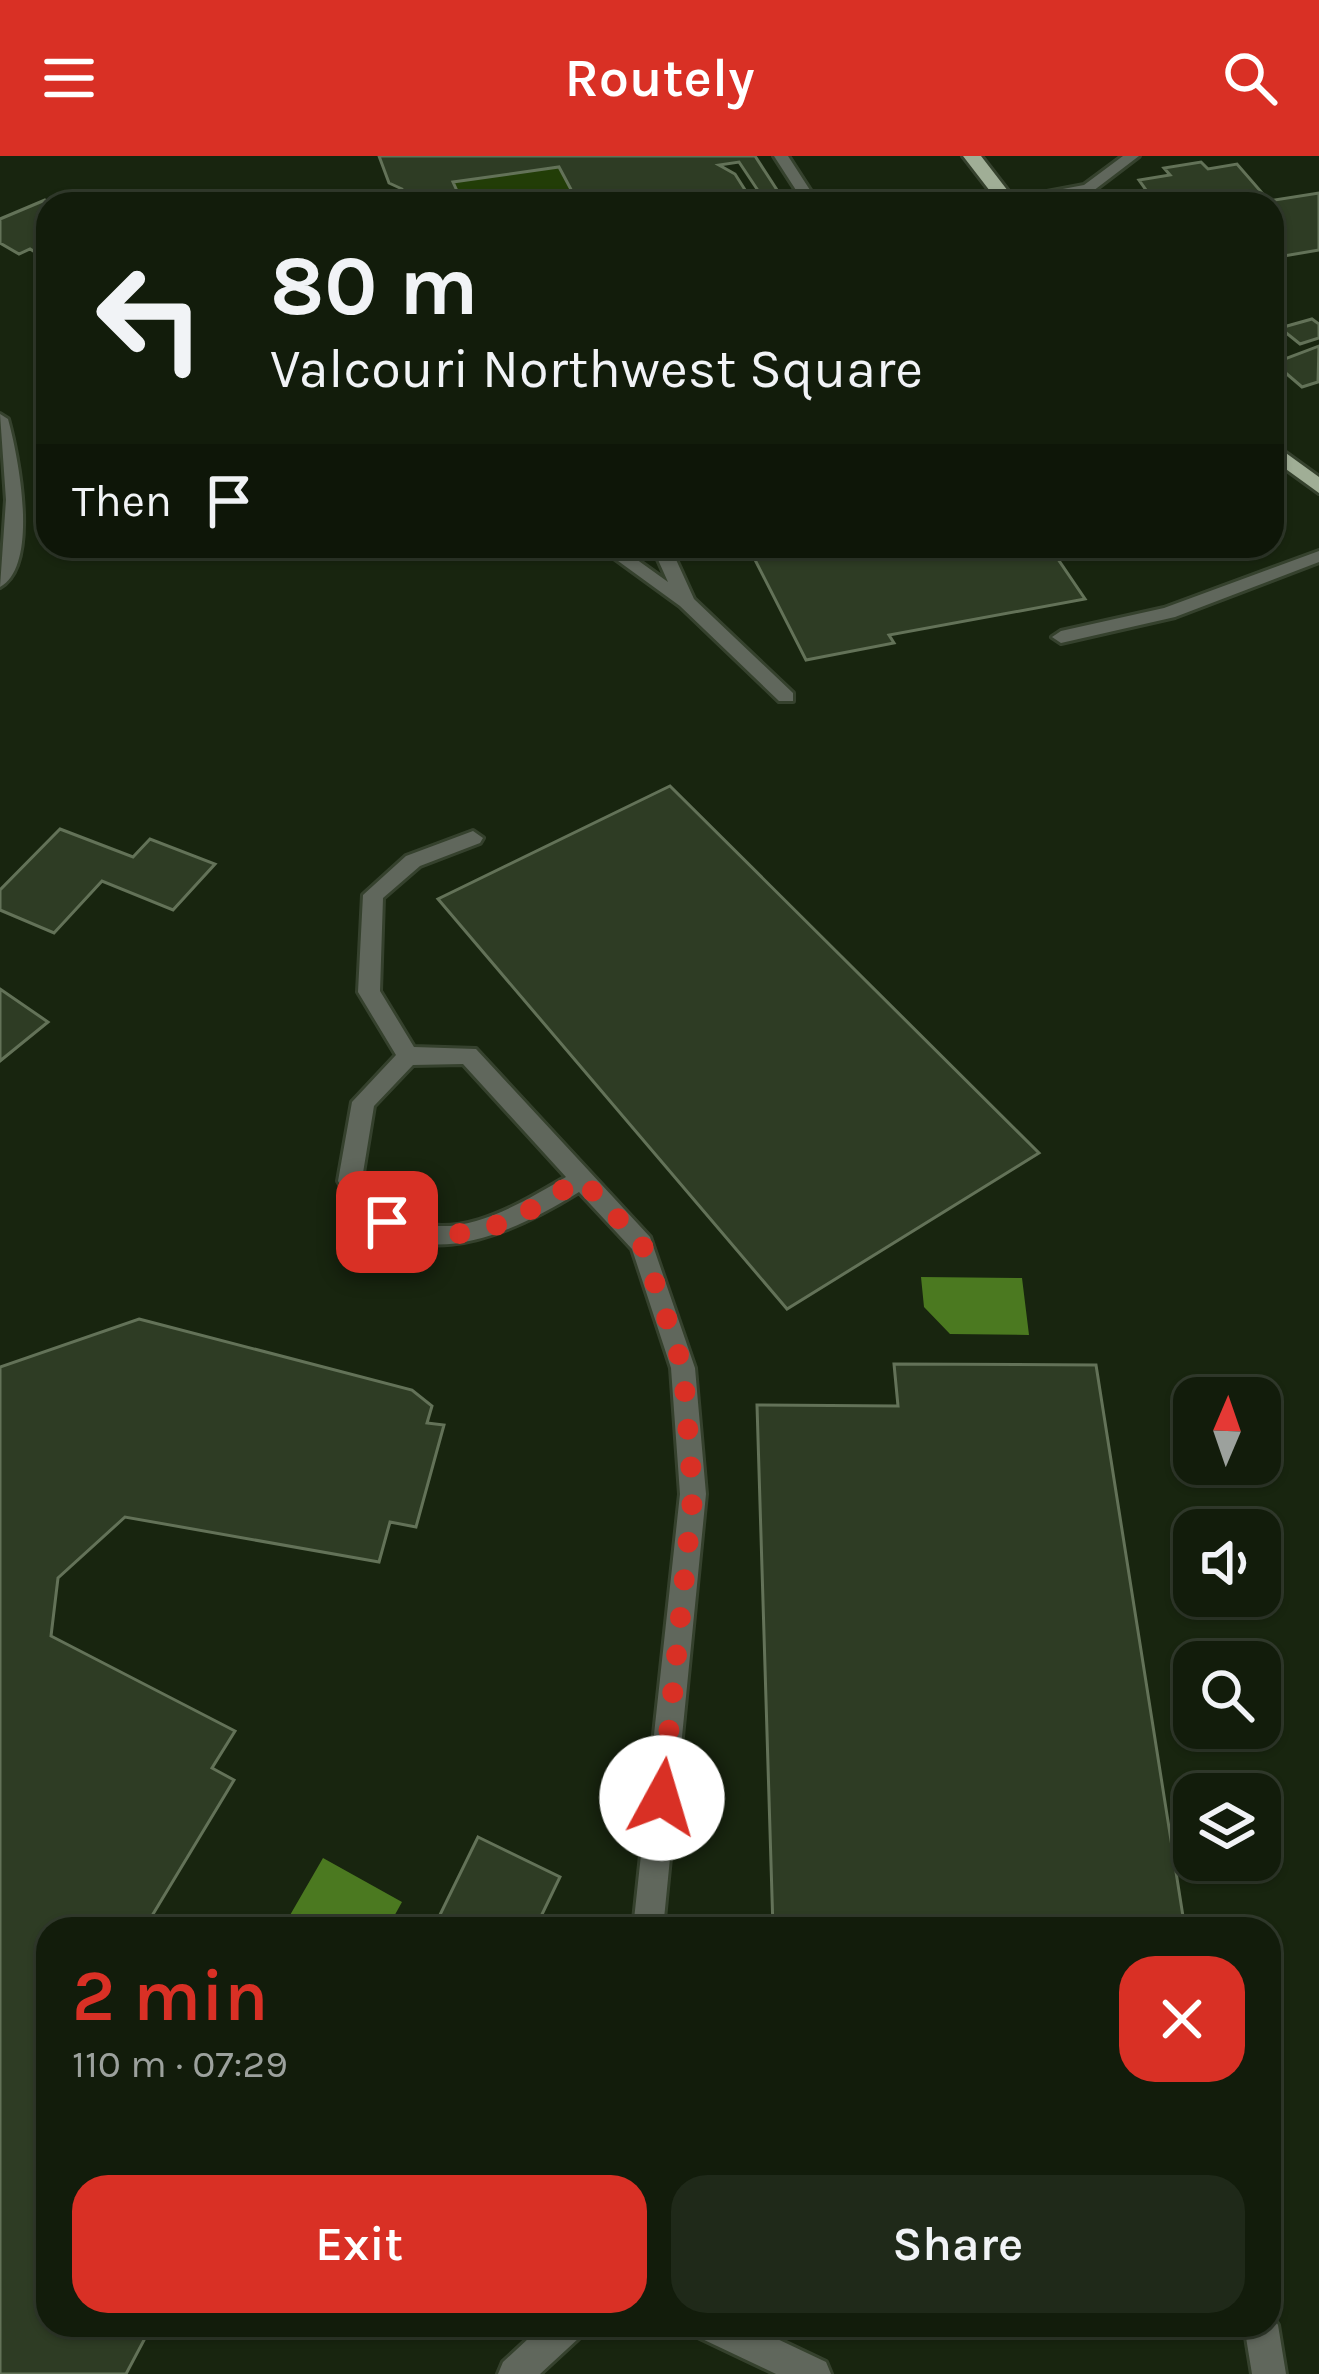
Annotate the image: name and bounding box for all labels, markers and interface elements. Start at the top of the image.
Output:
icon: menu [36,45,102,111]
icon: search [1217,45,1283,111]
text: Routely [564,46,755,110]
text: 80 m [270,237,478,335]
icon: left [72,240,228,396]
text: Valcouri Northwest Square [270,337,923,401]
icon: arrive [196,468,262,534]
text: Then [72,475,172,527]
pin [336,1171,438,1273]
icon: arrive [354,1189,420,1255]
north arrow [1173,1377,1281,1485]
map controls [1173,1377,1281,1881]
button: sound [1173,1509,1281,1617]
button: search [1173,1641,1281,1749]
position arrow [599,1735,725,1861]
button: layers [1173,1773,1281,1881]
text: 2 min [72,1954,269,2038]
button: close [1119,1956,1245,2082]
text: 110 m · 07:29 [72,2041,288,2087]
button: Exit [72,2175,647,2313]
button: Share [671,2175,1245,2313]

